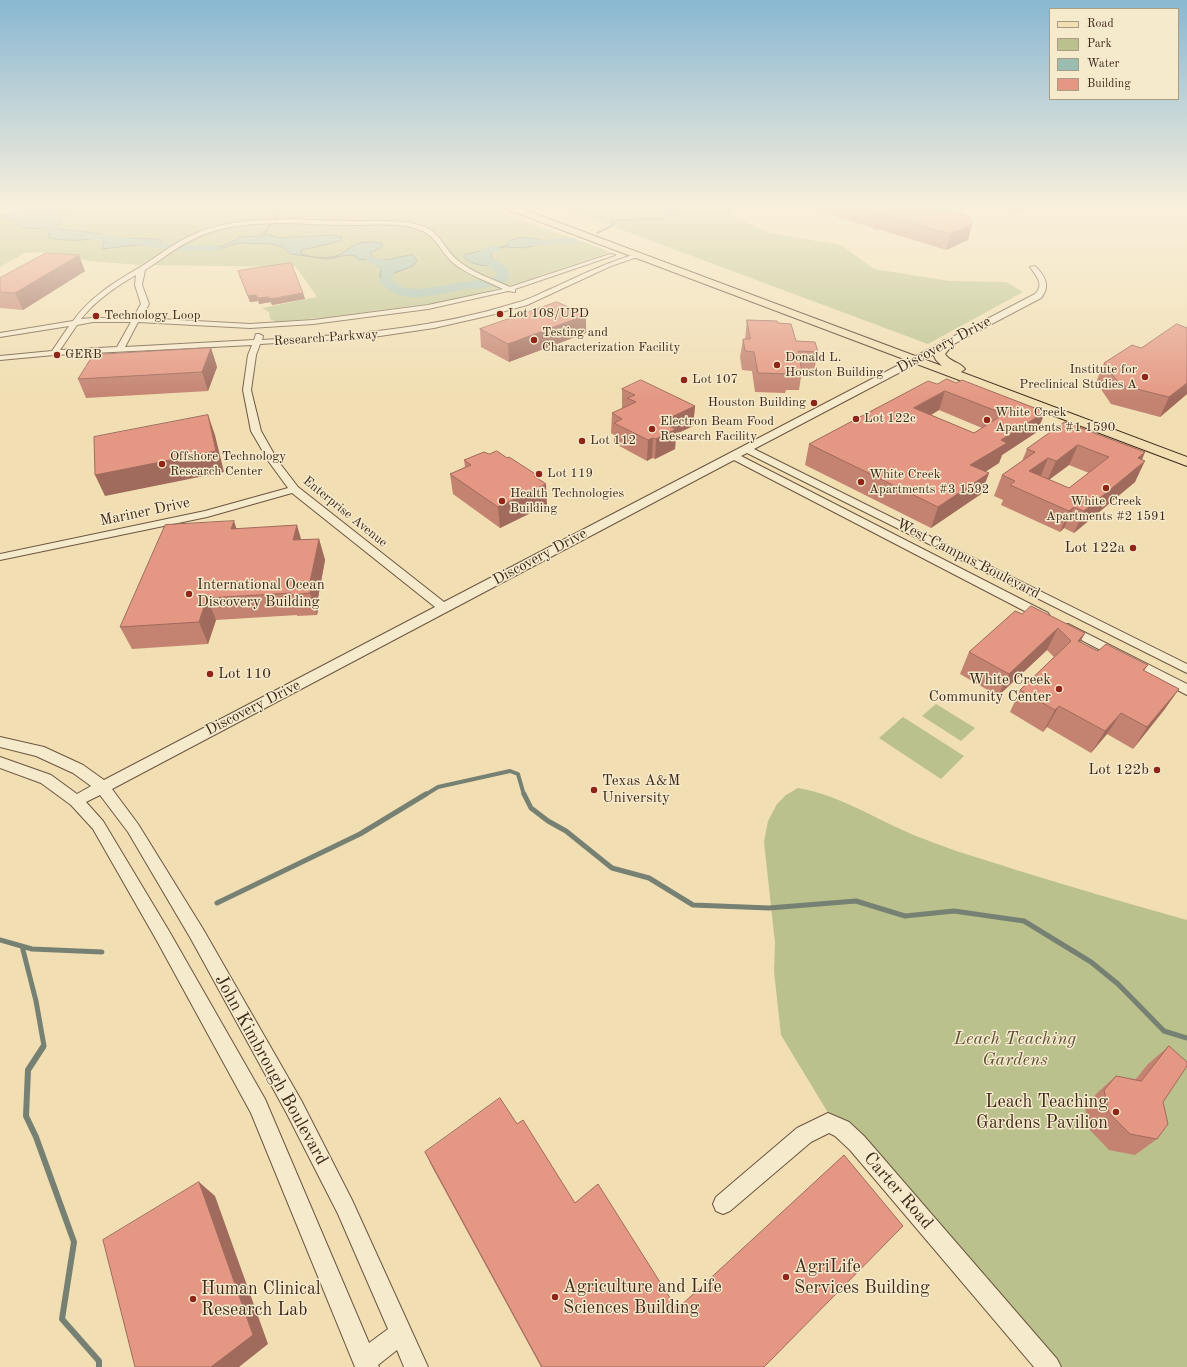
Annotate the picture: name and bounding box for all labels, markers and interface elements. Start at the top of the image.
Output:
legend [1049,8,1179,100]
text: Road [1087,18,1114,30]
text: Park [1087,38,1112,50]
text: Water [1087,58,1119,70]
text: Building [1087,78,1131,90]
place label: Lot 108/UPD [508,306,589,322]
place label: Technology Loop [104,308,200,324]
marker: Lot 108/UPD [495,309,505,319]
marker: Technology Loop [91,311,101,321]
street label: Discovery Drive [894,313,994,377]
place label: Testing and Characterization Facility [542,325,680,356]
street label: Research Parkway [273,327,379,349]
marker: Testing and Characterization Facility [529,335,539,345]
place label: GERB [65,347,102,363]
marker: GERB [52,350,62,360]
place label: Donald L. Houston Building [785,350,883,381]
marker: Donald L. Houston Building [772,360,782,370]
place label: Institute for Preclinical Studies A [1019,362,1137,393]
place label: Lot 107 [692,372,738,388]
marker: Institute for Preclinical Studies A [1140,372,1150,382]
marker: Lot 107 [679,375,689,385]
place label: Houston Building [708,395,806,411]
marker: Houston Building [809,398,819,408]
place label: White Creek Apartments #1 1590 [995,405,1115,436]
place label: Lot 122c [864,411,916,427]
place label: Electron Beam Food Research Facility [660,414,774,445]
marker: Lot 122c [851,414,861,424]
marker: White Creek Apartments #1 1590 [982,415,992,425]
marker: Electron Beam Food Research Facility [647,424,657,434]
place label: Lot 112 [590,433,636,449]
marker: Lot 112 [577,436,587,446]
place label: Offshore Technology Research Center [170,449,286,480]
marker: Offshore Technology Research Center [157,459,167,469]
place label: Lot 119 [547,466,593,482]
place label: White Creek Apartments #3 1592 [869,467,989,498]
marker: Lot 119 [534,469,544,479]
street label: Enterprise Avenue [300,473,390,551]
marker: White Creek Apartments #3 1592 [856,477,866,487]
marker: White Creek Apartments #2 1591 [1101,483,1111,493]
place label: Health Technologies Building [510,486,624,517]
street label: Mariner Drive [98,494,192,530]
place label: White Creek Apartments #2 1591 [1046,494,1166,525]
marker: Health Technologies Building [497,496,507,506]
street label: West Campus Boulevard [893,515,1043,603]
street label: Discovery Drive [490,525,590,589]
place label: Lot 122a [1065,539,1125,557]
marker: Lot 122a [1128,543,1138,553]
place label: International Ocean Discovery Building [197,576,325,611]
marker: International Ocean Discovery Building [184,589,194,599]
place label: Lot 110 [218,665,271,683]
marker: Lot 110 [205,669,215,679]
place label: White Creek Community Center [929,671,1051,706]
street label: Discovery Drive [203,676,303,740]
marker: White Creek Community Center [1054,684,1064,694]
place label: Lot 122b [1088,761,1149,779]
marker: Lot 122b [1152,765,1162,775]
place label: Texas A&M University [602,772,680,807]
marker: Texas A&M University [589,785,599,795]
street label: John Kimbrough Boulevard [210,971,332,1169]
park label: Leach Teaching Gardens [954,1028,1076,1070]
place label: Leach Teaching Gardens Pavilion [976,1091,1108,1134]
marker: Leach Teaching Gardens Pavilion [1111,1107,1121,1117]
street label: Carter Road [859,1148,937,1234]
place label: AgriLife Services Building [794,1256,930,1298]
marker: AgriLife Services Building [781,1272,791,1282]
place label: Agriculture and Life Sciences Building [563,1276,722,1318]
place label: Human Clinical Research Lab [201,1278,321,1320]
marker: Agriculture and Life Sciences Building [550,1292,560,1302]
marker: Human Clinical Research Lab [188,1294,198,1304]

